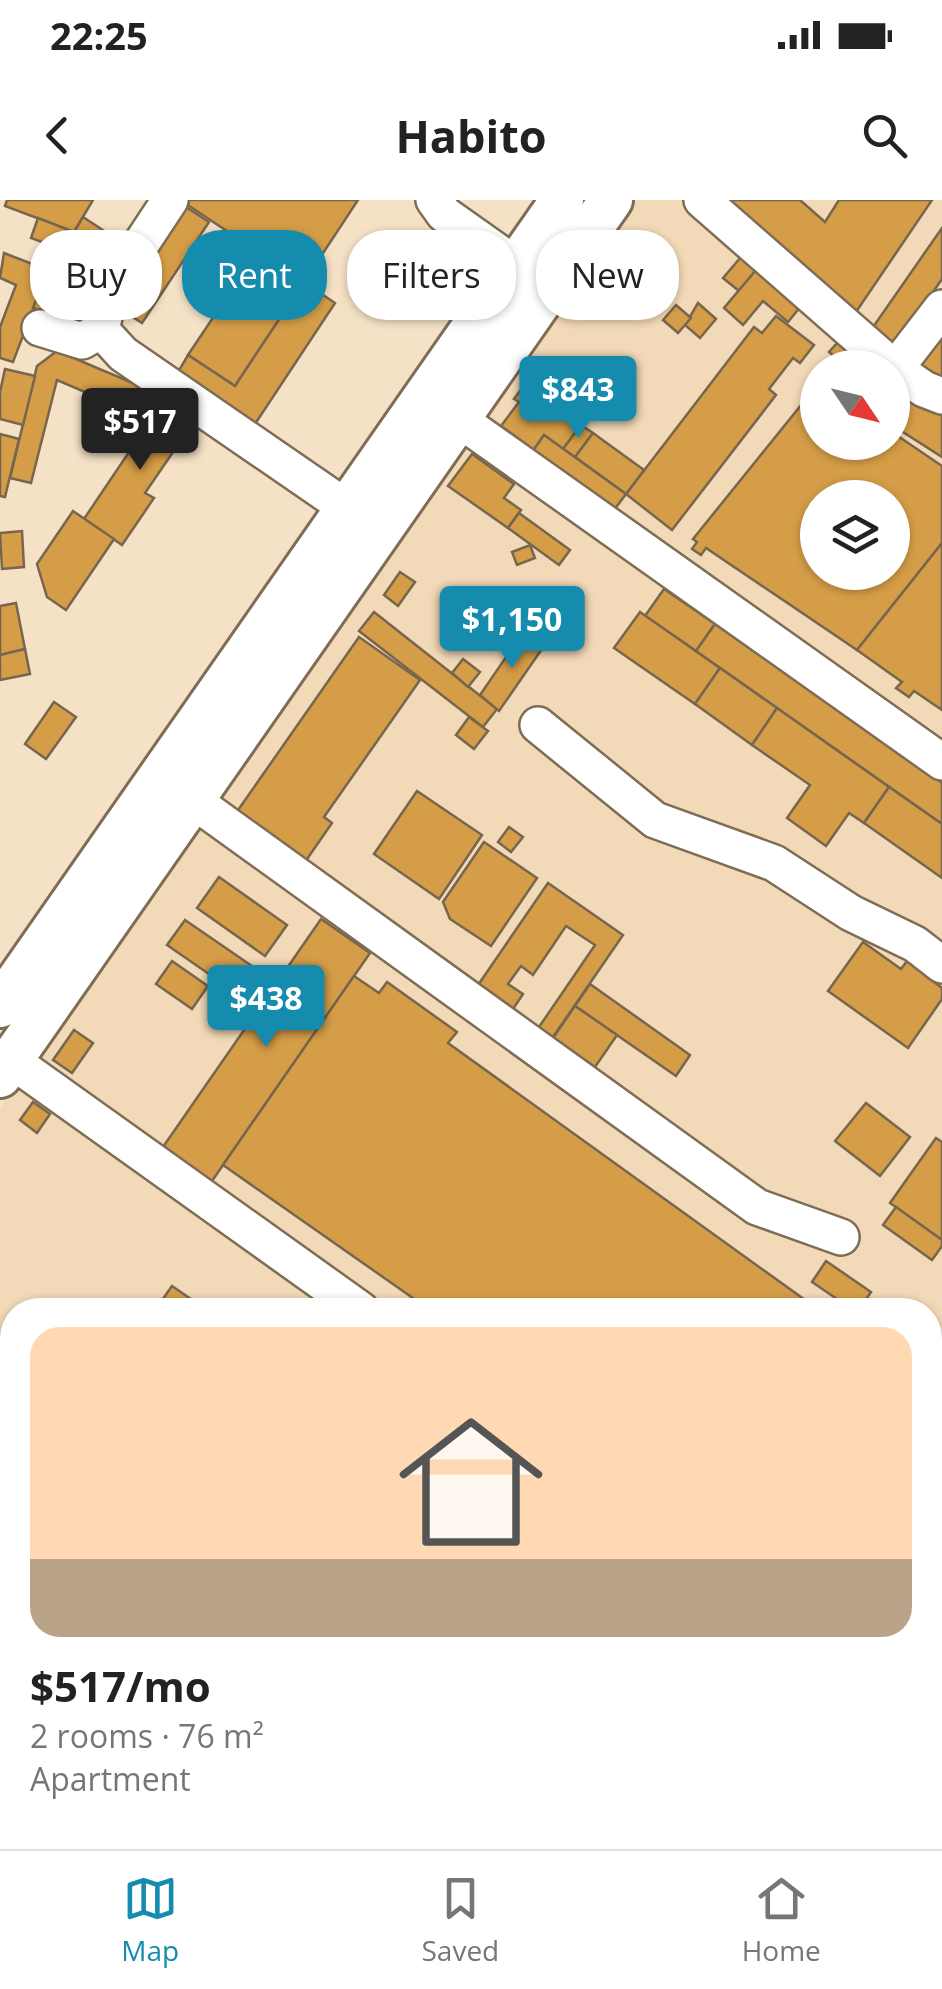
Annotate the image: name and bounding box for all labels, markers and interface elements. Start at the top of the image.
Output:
text: 22:25 [50,9,148,61]
text: Habito [395,105,547,166]
icon: back [30,108,85,163]
icon: search [857,108,912,163]
chip: Buy [30,230,162,320]
chip: Rent [182,230,327,320]
chip: Filters [347,230,516,320]
chip: New [536,230,679,320]
north arrow [800,350,910,460]
map controls [800,350,910,590]
pin: $843 [519,356,637,441]
text: $843 [541,367,615,410]
pin: $517 [81,388,199,473]
text: $517 [103,399,177,442]
button: layers [800,480,910,590]
pin: $1,150 [431,586,593,671]
text: $1,150 [462,597,562,640]
pin: $438 [207,965,325,1050]
text: $438 [229,976,303,1019]
icon: home [381,1392,561,1572]
text: $517/mo [30,1657,211,1714]
text: 2 rooms · 76 m² [30,1714,264,1757]
text: Apartment [30,1757,191,1800]
tab: Map [121,1871,179,1969]
tab: Saved [421,1871,499,1969]
tab: Home [742,1871,821,1969]

